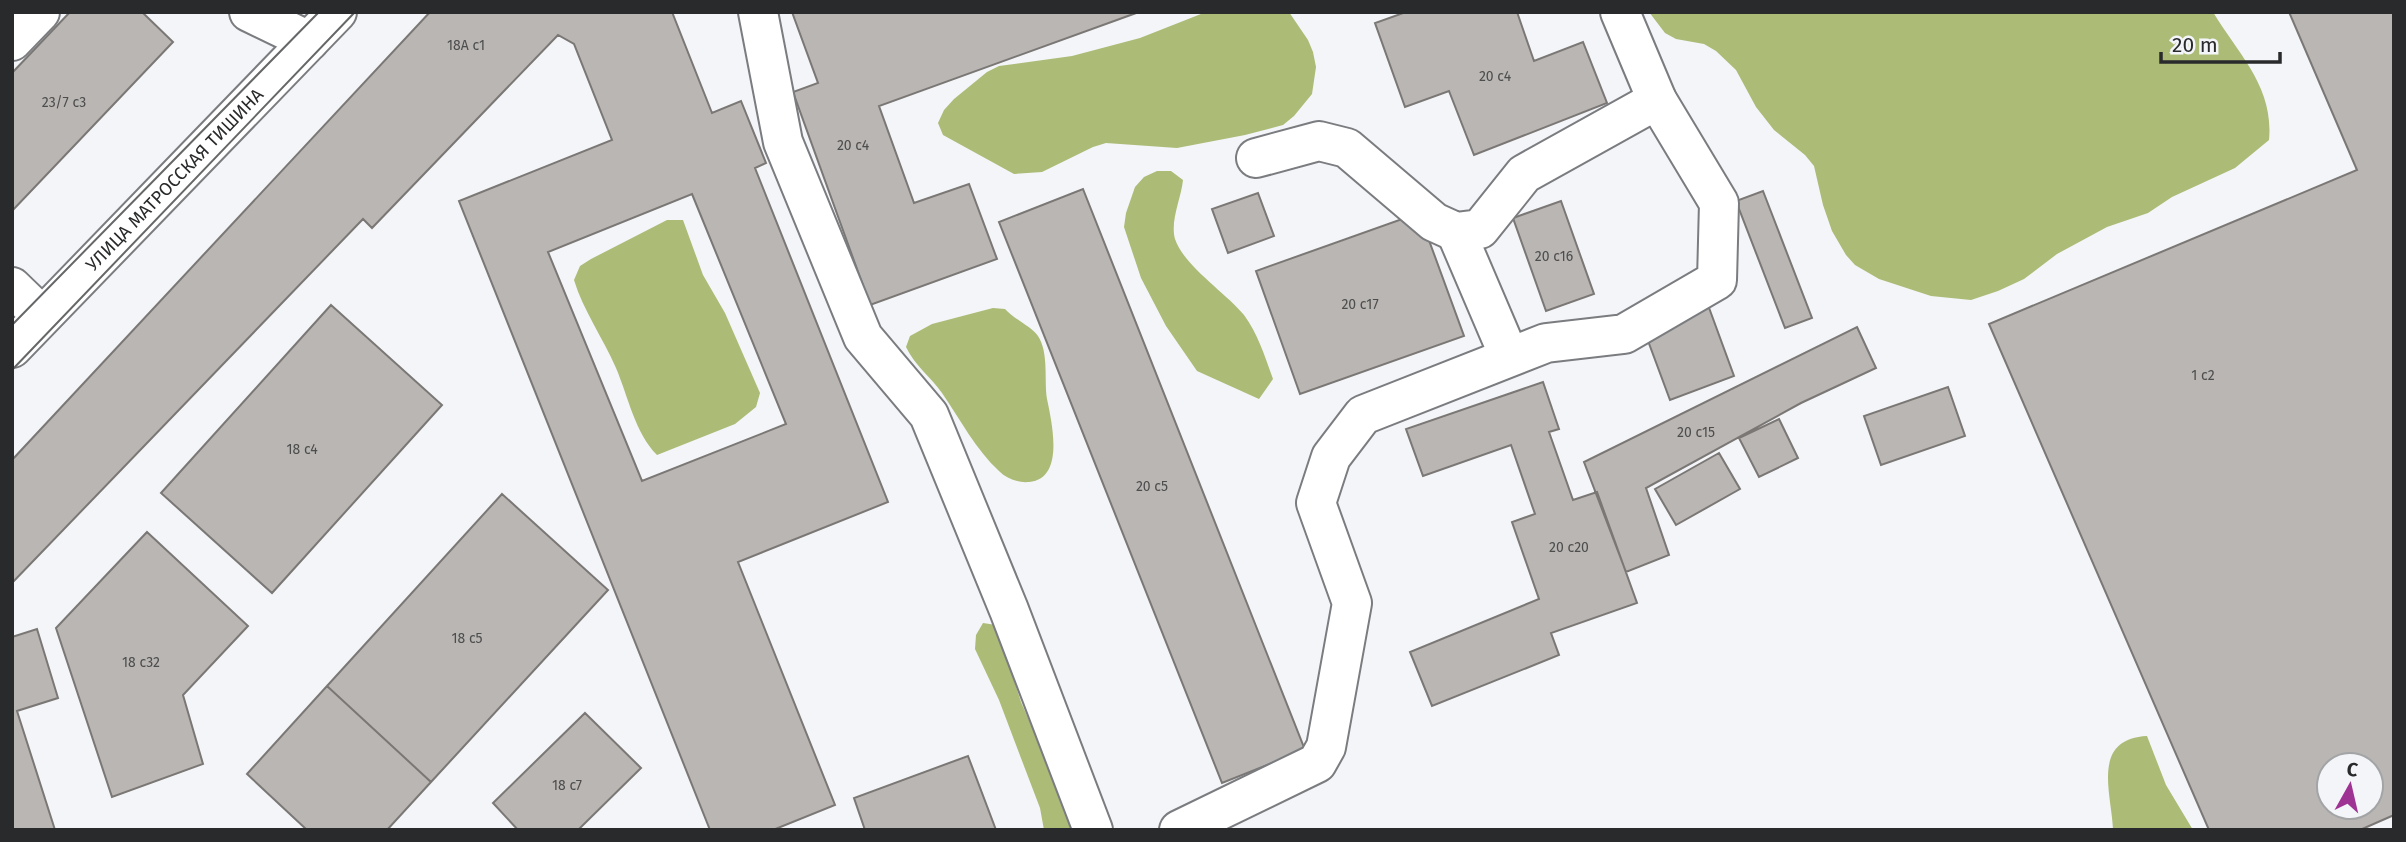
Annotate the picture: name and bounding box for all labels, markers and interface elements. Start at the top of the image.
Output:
scale bar [2161,21,2280,65]
text: 20 m [2172,32,2218,58]
house number: 18А с1 [447,37,485,54]
house number: 20 c4 [1479,68,1512,85]
street label: УЛИЦА МАТРОССКАЯ ТИШИНА [81,83,269,276]
house number: 23/7 с3 [42,94,86,111]
house number: 20 c4 [837,137,870,154]
house number: 20 с16 [1535,248,1573,265]
house number: 20 с17 [1341,296,1379,313]
house number: 1 с2 [2191,367,2215,384]
house number: 20 с15 [1677,424,1715,441]
house number: 18 с4 [286,441,318,458]
house number: 20 с5 [1136,478,1168,495]
house number: 20 с20 [1549,539,1589,556]
house number: 18 с5 [451,630,483,647]
house number: 18 с32 [122,654,160,671]
north arrow [2315,751,2385,821]
text: С [2345,758,2359,782]
house number: 18 с7 [552,777,582,794]

